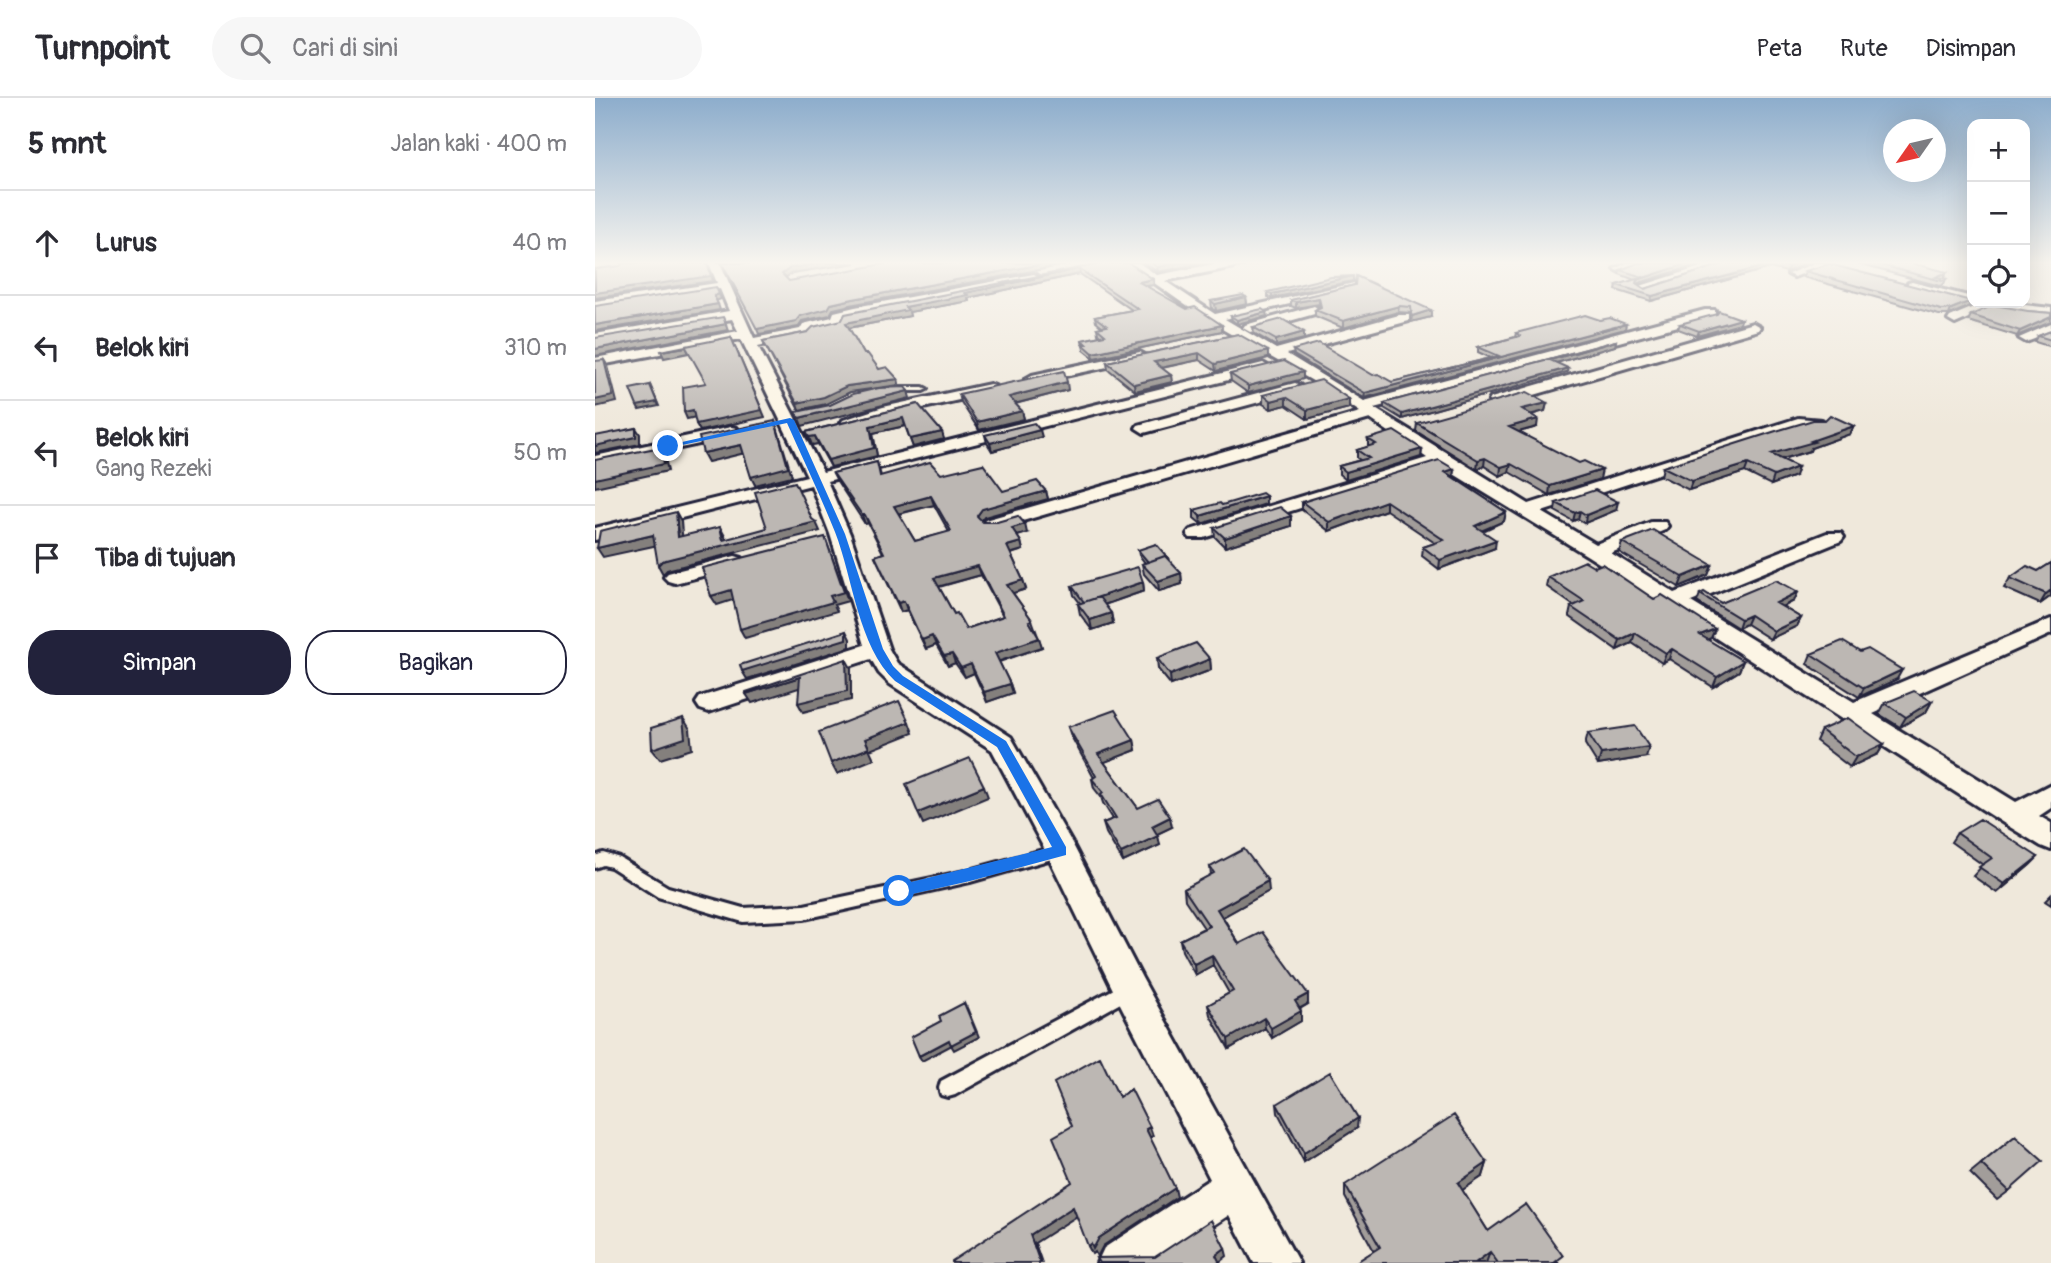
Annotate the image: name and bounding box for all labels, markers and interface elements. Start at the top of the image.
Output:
search box [212,17,702,80]
text: Turnpoint [35,28,170,69]
icon: search [236,29,274,67]
text: Cari di sini [292,32,398,64]
text: Peta [1756,34,1802,63]
text: Rute [1840,34,1888,63]
text: Disimpan [1926,34,2016,63]
north arrow [1883,119,1946,182]
map controls [1967,119,2030,308]
button: + [1967,119,2030,182]
text: 5 mnt [28,125,106,162]
text: Jalan kaki · 400 m [390,129,567,158]
button: − [1967,182,2030,245]
icon: ahead [28,224,66,262]
text: Lurus [95,227,157,259]
text: 40 m [513,228,567,257]
button: locate [1967,245,2030,308]
icon: left [28,329,66,367]
text: Belok kiri [95,332,189,364]
text: 310 m [504,333,567,362]
text: Belok kiri [95,422,189,454]
route end [652,430,683,461]
icon: left [28,434,66,472]
text: 50 m [513,438,567,467]
text: Gang Rezeki [95,454,212,483]
icon: arrive [28,539,66,577]
text: Tiba di tujuan [95,542,236,574]
button: Simpan [28,630,291,695]
button: Bagikan [305,630,567,695]
route start [883,875,914,906]

